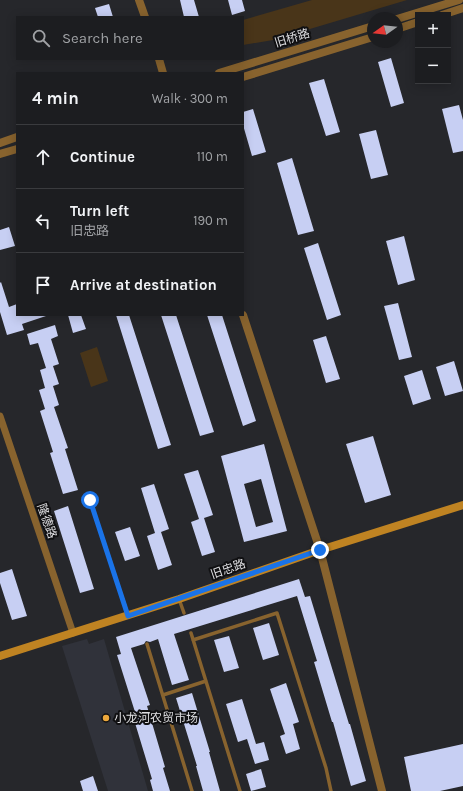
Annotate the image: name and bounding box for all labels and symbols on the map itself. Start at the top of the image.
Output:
north arrow [367,12,403,48]
street label: 旧桥路 [273,26,311,50]
route start [81,491,99,509]
street label: 隆德路 [35,502,59,540]
route end [311,541,329,559]
street label: 旧忠路 [209,557,247,581]
place label: 小龙河农贸市场 [114,711,198,725]
marker: 小龙河农贸市场 [101,713,111,723]

